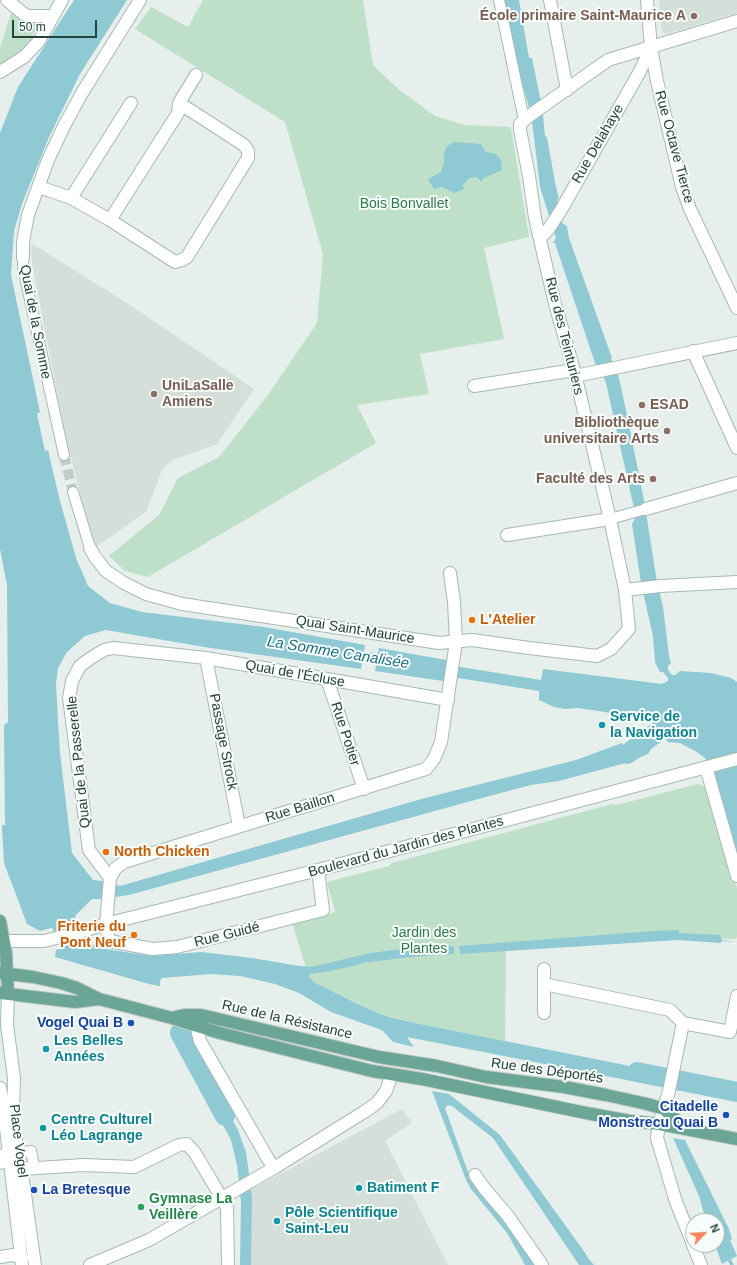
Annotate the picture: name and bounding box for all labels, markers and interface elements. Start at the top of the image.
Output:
place label: École primaire Saint-Maurice A [480,8,686,24]
marker: École primaire Saint-Maurice A [689,11,699,21]
scale bar [14,12,99,38]
text: 50 m [19,20,46,34]
street label: Rue Octave Tierce [651,89,697,205]
street label: Rue Delahaye [569,101,627,187]
park label: Bois Bonvallet [360,196,448,212]
street label: Quai de la Somme [16,263,54,381]
street label: Rue des Teinturiers [541,275,587,397]
place label: UniLaSalle Amiens [162,378,234,410]
marker: UniLaSalle Amiens [149,389,159,399]
place label: ESAD [650,397,689,413]
marker: ESAD [637,400,647,410]
place label: Bibliothèque universitaire Arts [544,415,659,448]
marker: Bibliothèque universitaire Arts [662,426,672,436]
place label: Faculté des Arts [536,471,645,487]
marker: Faculté des Arts [648,474,658,484]
street label: Quai Saint-Maurice [295,612,415,648]
place label: L'Atelier [480,612,535,628]
marker: L'Atelier [467,615,477,625]
water label: La Somme Canalisée [266,633,410,673]
street label: Quai de l'Écluse [244,657,346,691]
street label: Passage Strock [205,692,241,792]
street label: Quai de la Passerelle [64,695,94,829]
street label: Rue Potier [327,700,363,768]
place label: Service de la Navigation [610,709,697,742]
marker: Service de la Navigation [597,720,607,730]
street label: Rue Baillon [263,790,337,826]
street label: Boulevard du Jardin des Plantes [306,813,506,881]
place label: North Chicken [114,844,210,860]
marker: North Chicken [101,847,111,857]
place label: Friterie du Pont Neuf [58,919,126,952]
street label: Rue Guidé [192,919,262,951]
park label: Jardin des Plantes [392,925,456,958]
marker: Friterie du Pont Neuf [129,930,139,940]
street label: Rue de la Résistance [220,997,354,1043]
place label: Vogel Quai B [37,1015,123,1031]
marker: Vogel Quai B [126,1018,136,1028]
place label: Les Belles Années [54,1033,123,1066]
marker: Les Belles Années [41,1044,51,1054]
street label: Rue des Déportés [490,1055,604,1087]
place label: Citadelle Monstrecu Quai B [598,1099,718,1132]
street label: Place Vogel [5,1103,31,1179]
marker: Citadelle Monstrecu Quai B [721,1110,731,1120]
place label: Centre Culturel Léo Lagrange [51,1112,152,1144]
marker: Centre Culturel Léo Lagrange [38,1123,48,1133]
place label: Batiment F [367,1180,439,1196]
place label: La Bretesque [42,1182,131,1198]
marker: Batiment F [354,1183,364,1193]
marker: La Bretesque [29,1185,39,1195]
place label: Gymnase La Veillère [149,1191,232,1224]
marker: Gymnase La Veillère [136,1202,146,1212]
place label: Pôle Scientifique Saint-Leu [285,1205,398,1238]
north arrow [685,1213,725,1253]
marker: Pôle Scientifique Saint-Leu [272,1216,282,1226]
text: N [708,1222,722,1234]

